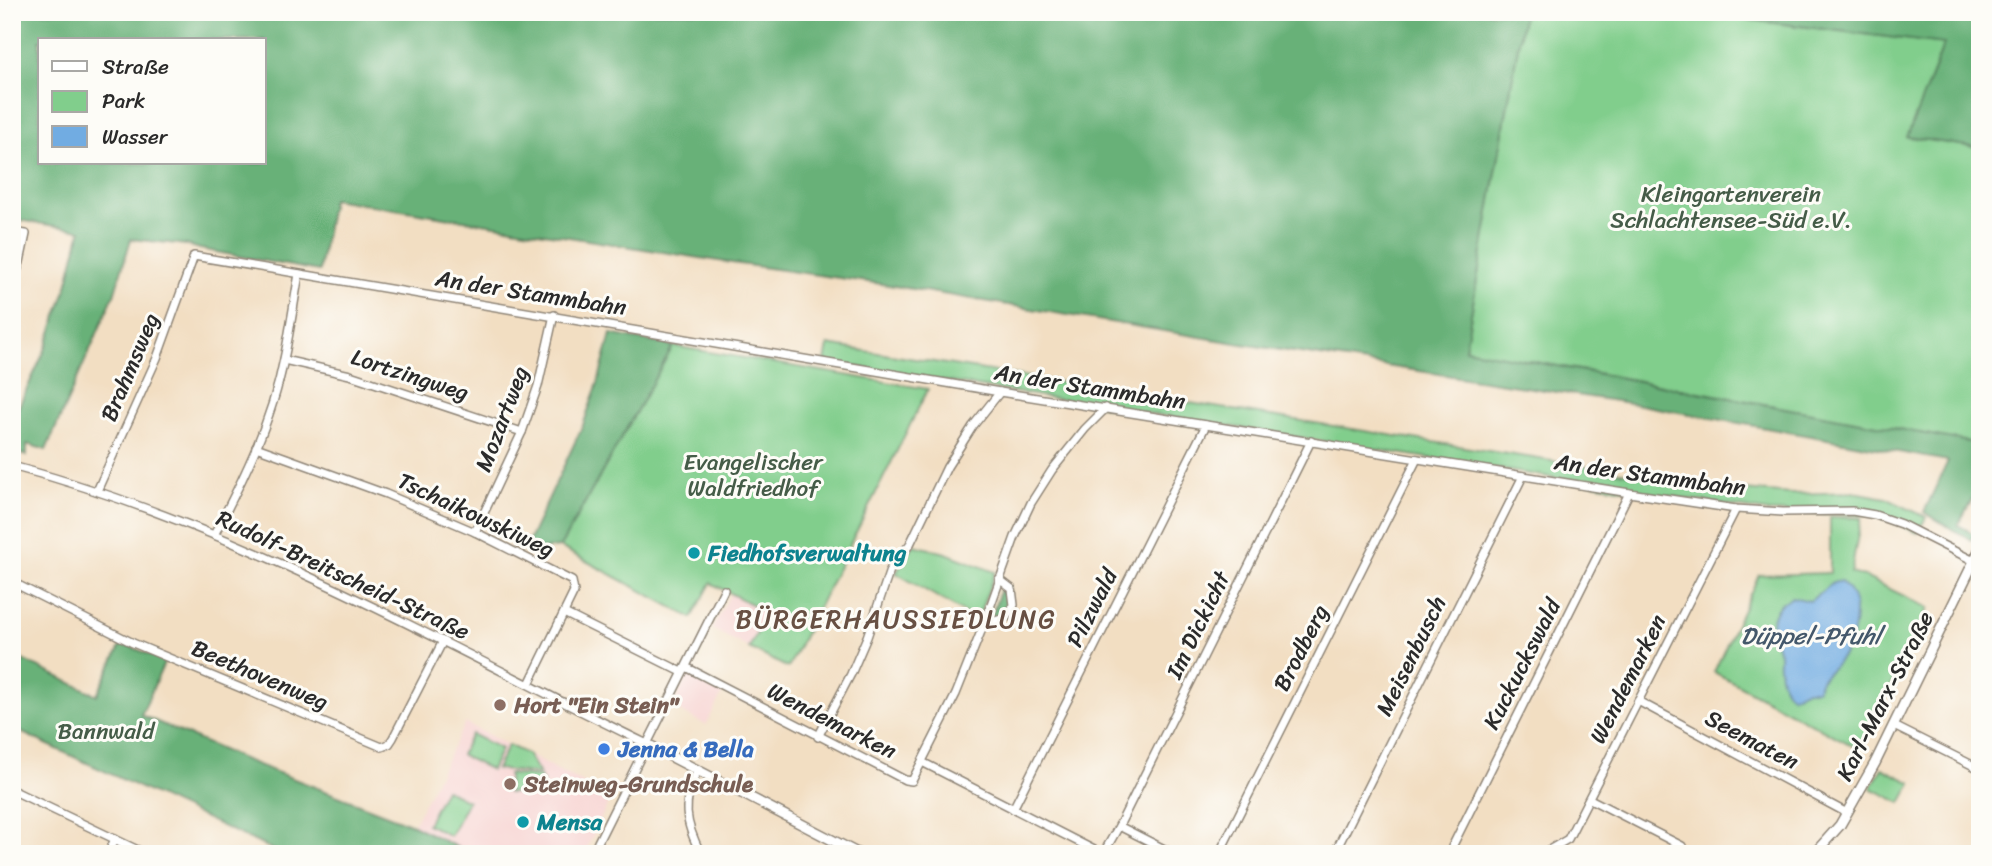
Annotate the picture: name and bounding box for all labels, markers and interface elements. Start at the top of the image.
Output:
legend [38,38,266,164]
text: Straße [102,48,169,86]
text: Park [102,82,145,120]
text: Wasser [102,118,169,156]
park label: Kleingartenverein Schlachtensee-Süd e.V. [1610,174,1852,241]
street label: An der Stammbahn [432,258,630,328]
street label: Brahmsweg [89,306,171,428]
street label: Lortzingweg [346,337,475,413]
street label: An der Stammbahn [991,352,1189,422]
street label: Mozartweg [463,360,541,478]
street label: An der Stammbahn [1551,441,1749,509]
park label: Evangelischer Waldfriedhof [683,442,824,509]
street label: Tschaikowskiweg [391,461,561,569]
street label: Rudolf-Breitscheid-Straße [209,498,477,652]
place label: Fiedhofsverwaltung [707,533,907,574]
marker: Fiedhofsverwaltung [686,545,702,561]
street label: Pilzwald [1055,560,1130,655]
street label: Im Dickicht [1154,562,1243,687]
street label: Meisenbusch [1364,589,1458,723]
street label: Kuckuckswald [1471,589,1574,737]
district label: BÜRGERHAUSSIEDLUNG [736,596,1056,642]
street label: Brodberg [1262,597,1341,699]
street label: Karl-Marx-Straße [1824,604,1946,788]
street label: Wendemarken [1578,606,1679,751]
water label: Düppel-Pfuhl [1741,615,1886,657]
street label: Beethovenweg [185,628,335,722]
street label: Wendemarken [760,671,905,772]
place label: Hort "Ein Stein" [513,685,681,726]
marker: Hort "Ein Stein" [492,697,508,713]
street label: Seematen [1697,698,1807,782]
park label: Bannwald [58,711,156,752]
place label: Jenna & Bella [616,729,754,770]
marker: Jenna & Bella [596,741,612,757]
place label: Steinweg-Grundschule [523,764,754,805]
marker: Steinweg-Grundschule [502,776,518,792]
place label: Mensa [536,802,604,843]
marker: Mensa [515,814,531,830]

